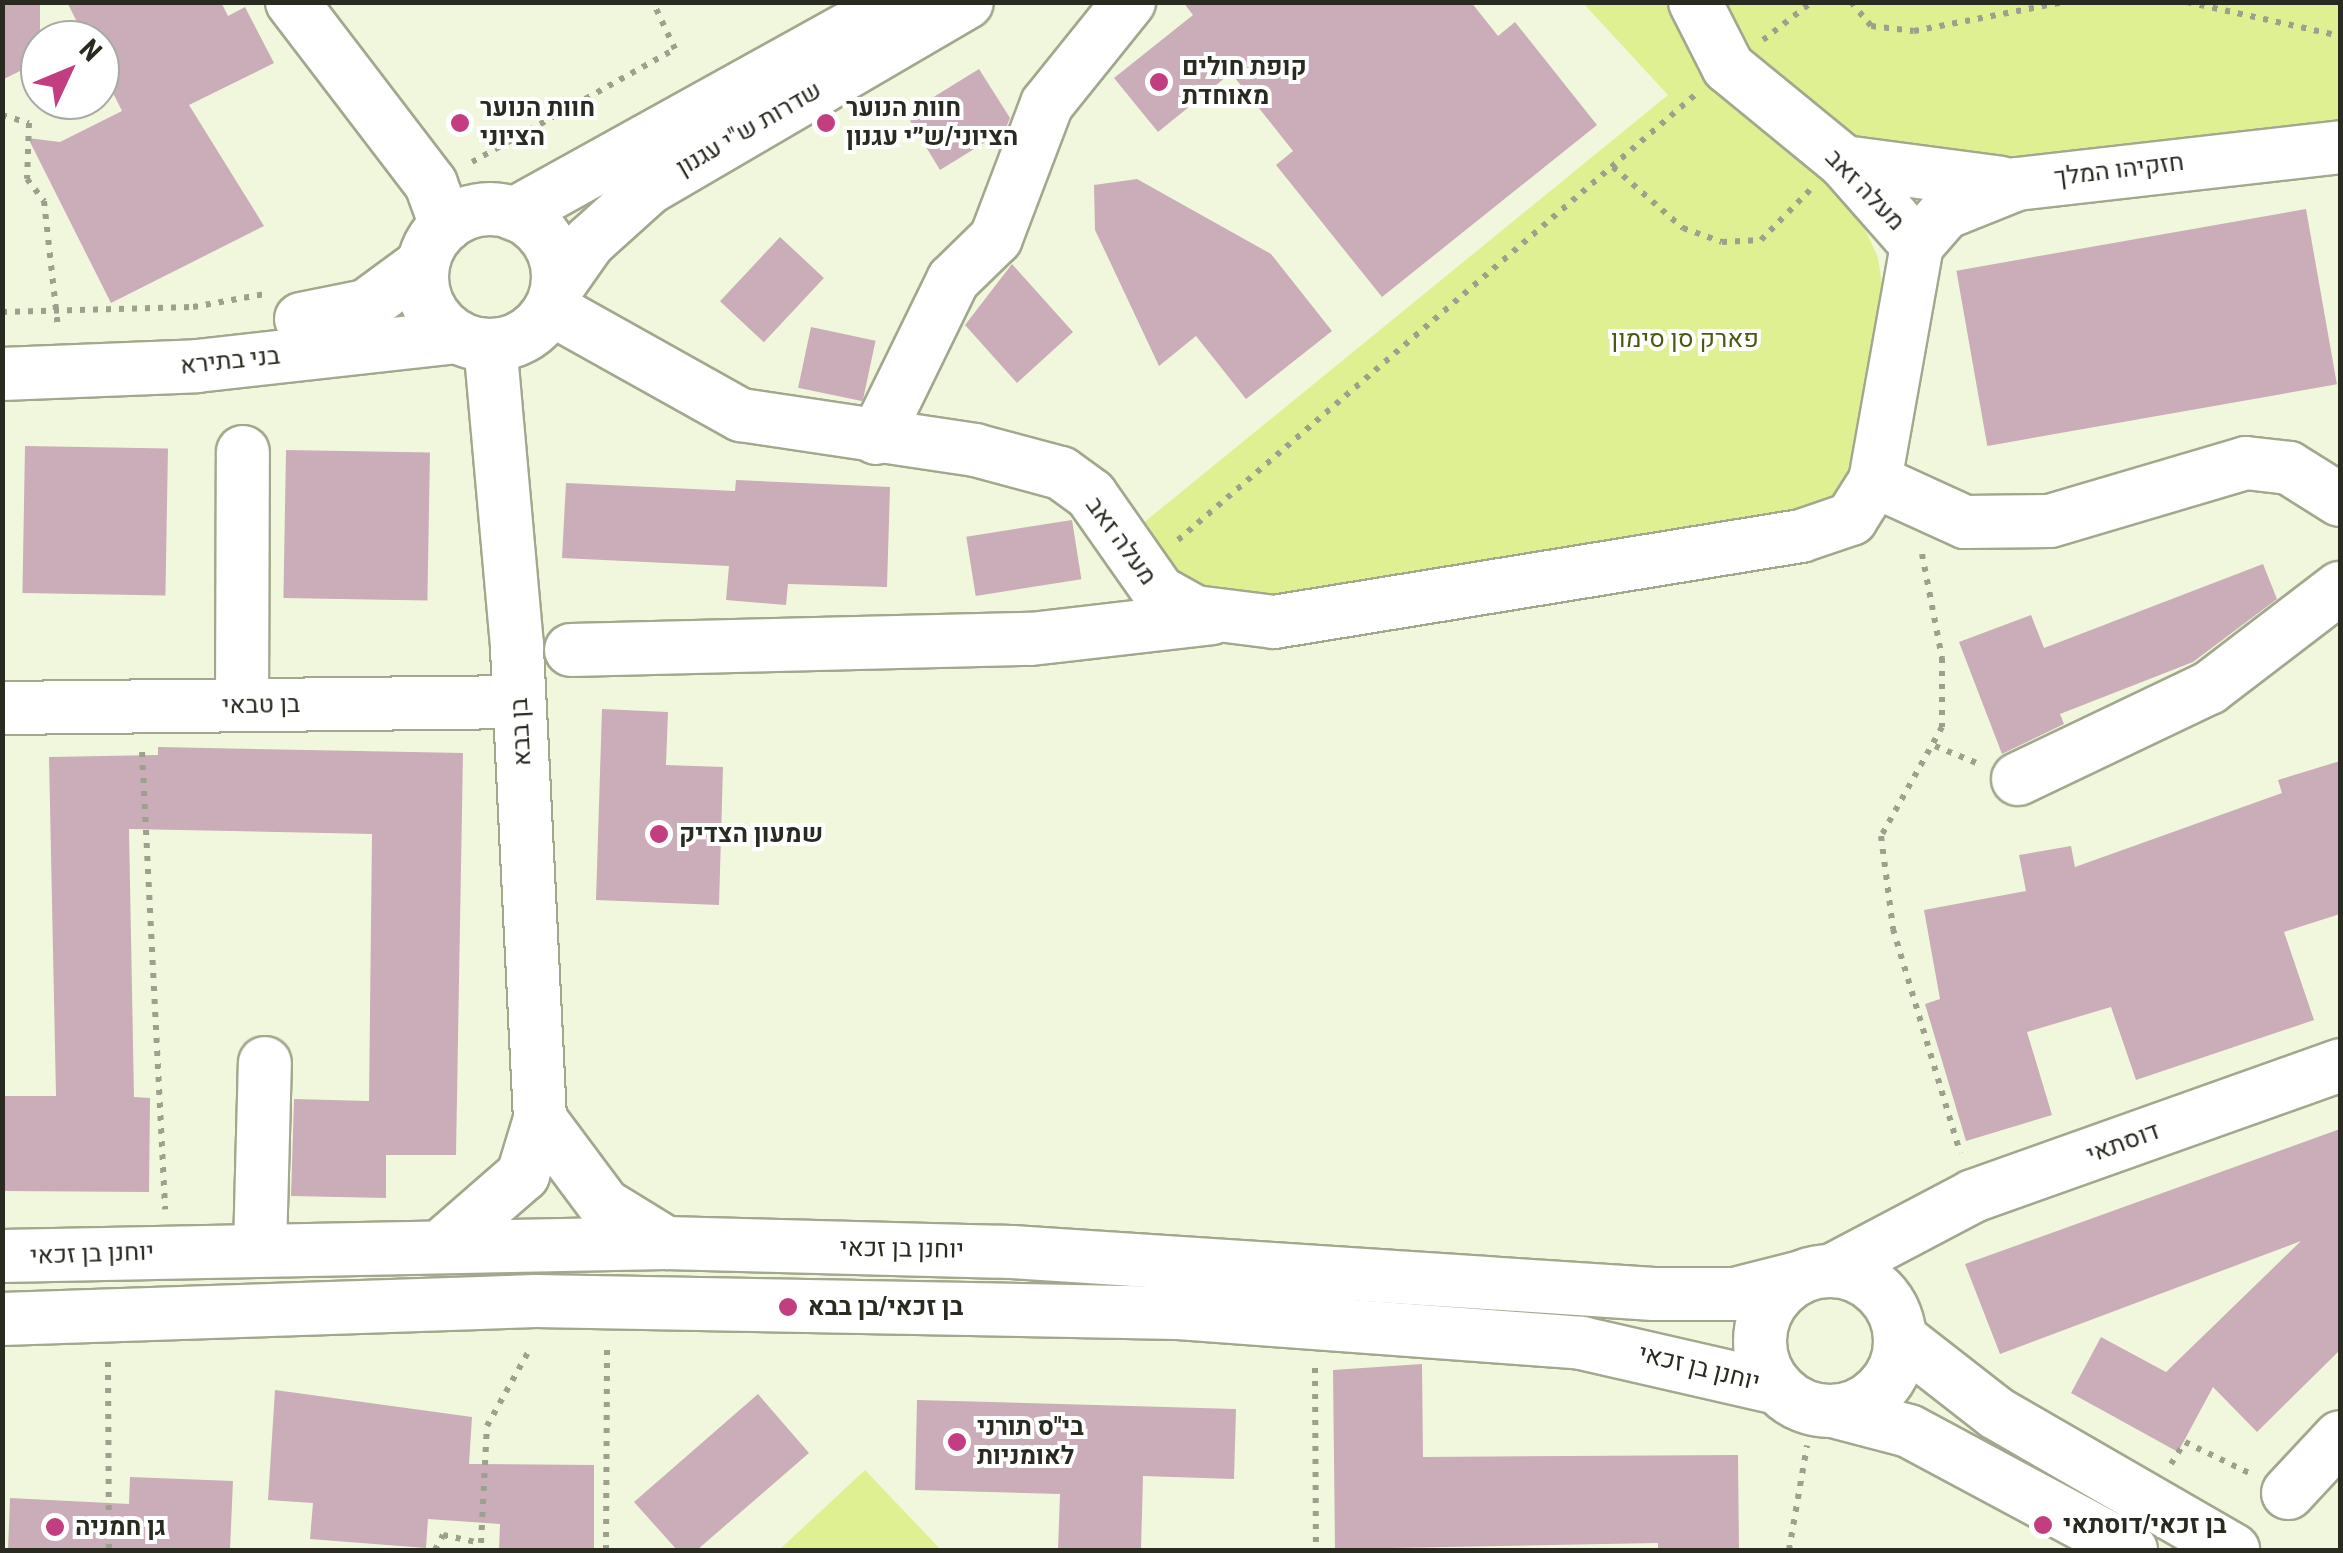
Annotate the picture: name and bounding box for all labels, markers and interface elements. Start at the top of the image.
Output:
north arrow [20,20,120,120]
text: N [73,33,108,68]
place label: קופת חולים מאוחדת [1182,53,1307,112]
marker: קופת חולים מאוחדת [1146,69,1172,95]
street label: שדרות ש"י עגנון [671,75,827,183]
place label: חוות הנוער הציוני [480,94,595,153]
place label: חוות הנוער הציוני/ש״י עגנון [846,94,1018,153]
marker: חוות הנוער הציוני [449,112,471,134]
marker: חוות הנוער הציוני/ש״י עגנון [815,112,837,134]
street label: מעלה זאב [1819,143,1911,237]
street label: חזקיהו המלך [2052,147,2186,193]
park label: פארק סן סימון [1611,324,1759,354]
street label: בני בתירא [179,341,281,381]
street label: מעלה זאב [1079,491,1163,591]
street label: בן טבאי [222,689,300,721]
street label: בן בבא [504,697,538,767]
place label: שמעון הצדיק [679,819,823,849]
marker: שמעון הצדיק [648,823,670,845]
street label: דוסתאי [2082,1116,2164,1170]
street label: יוחנן בן זכאי [840,1233,964,1265]
street label: יוחנן בן זכאי [29,1237,155,1271]
place label: בן זכאי/בן בבא [808,1292,963,1322]
marker: בן זכאי/בן בבא [777,1296,799,1318]
street label: יוחנן בן זכאי [1635,1338,1763,1398]
place label: בי"ס תורני לאומניות [977,1413,1084,1472]
marker: בי"ס תורני לאומניות [946,1431,968,1453]
place label: בן זכאי/דוסתאי [2063,1510,2227,1540]
place label: גן חמניה [75,1512,166,1542]
marker: בן זכאי/דוסתאי [2032,1514,2054,1536]
marker: גן חמניה [44,1516,66,1538]

